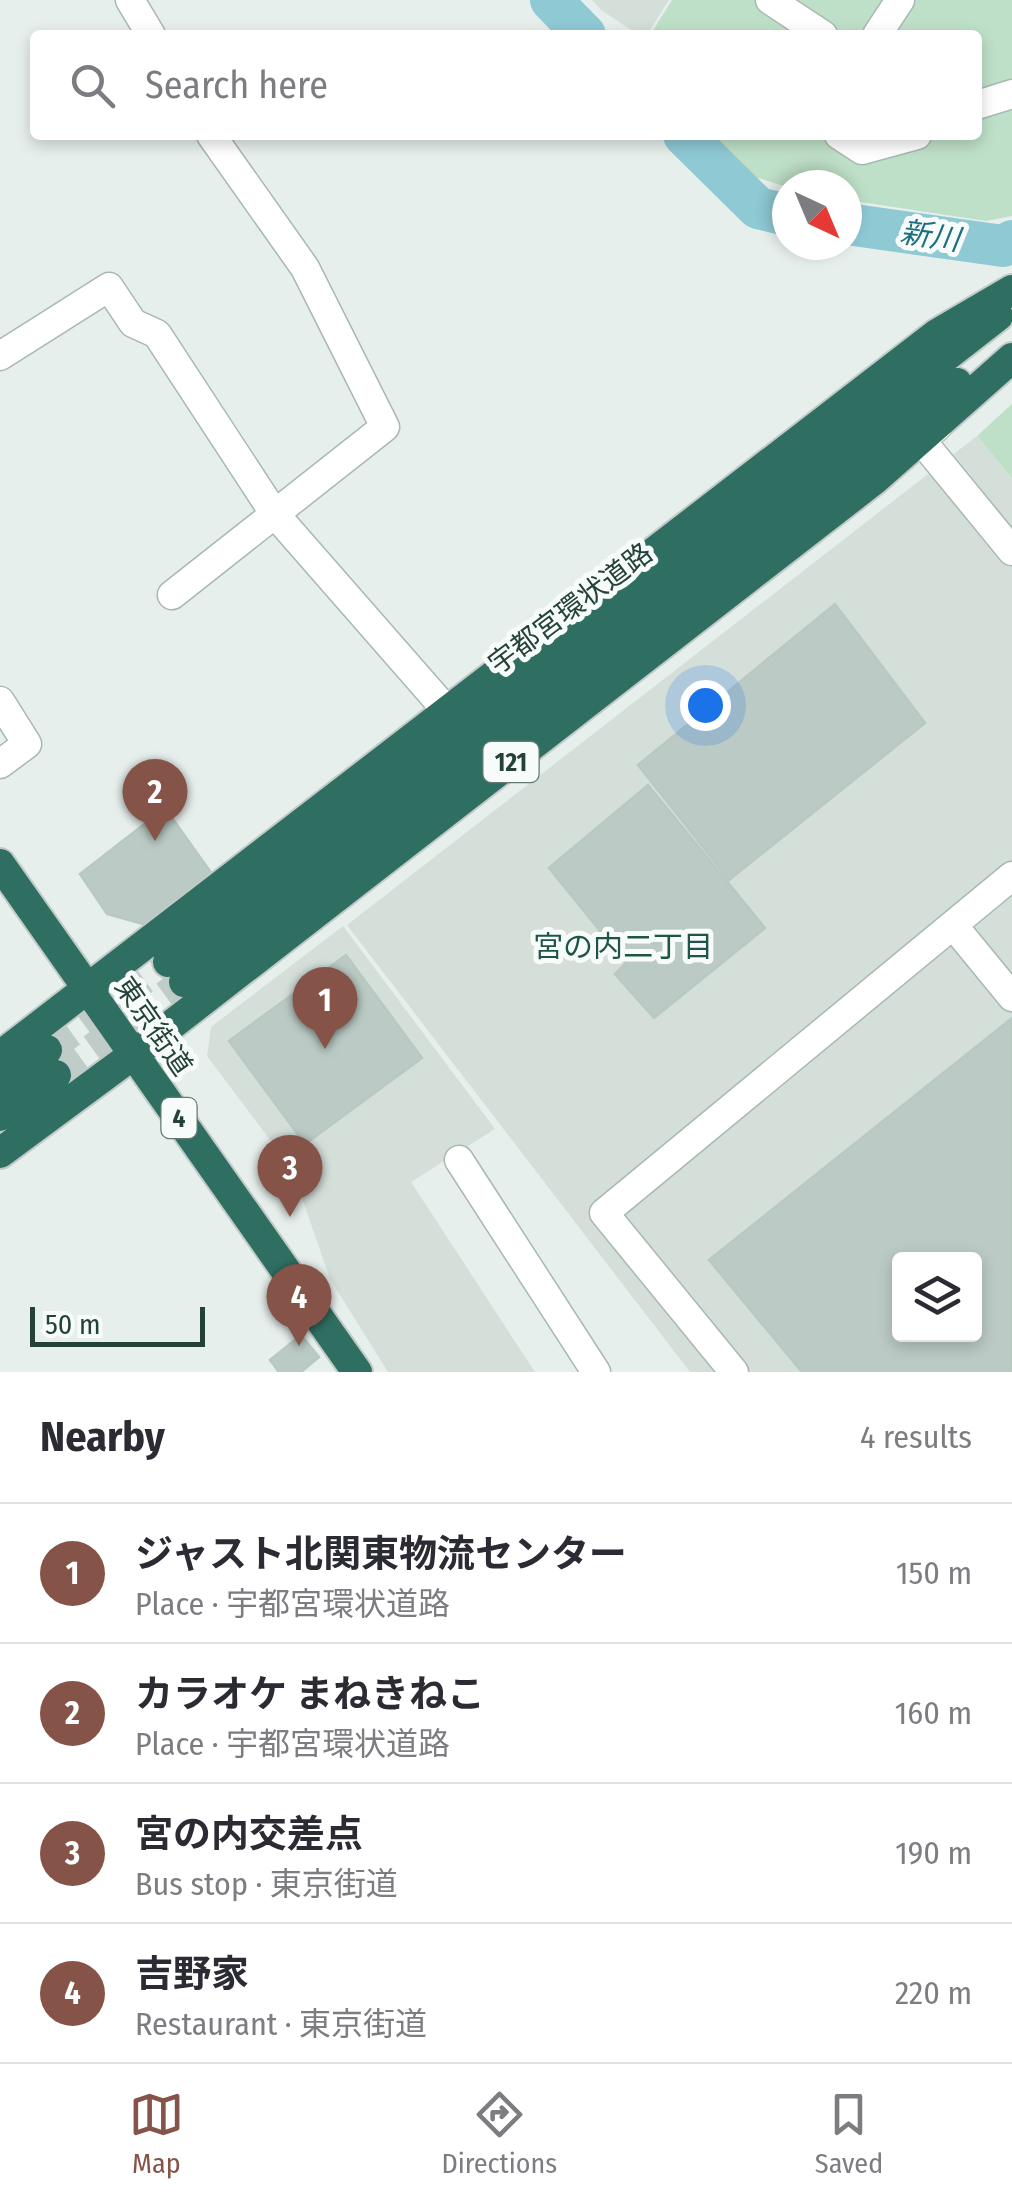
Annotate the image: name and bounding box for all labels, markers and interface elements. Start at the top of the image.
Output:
search box [30,30,982,140]
icon: search [65,58,120,113]
text: Search here [145,62,328,108]
north arrow [772,170,862,260]
water label: 新川 [898,214,965,258]
street label: 宇都宮環状道路 [482,536,659,681]
your location [680,680,731,731]
road number: 121 [484,742,538,782]
pin: 2 [122,758,188,841]
district label: 宮の内二丁目 [533,929,713,965]
pin: 1 [292,966,358,1049]
street label: 東京街道 [108,971,199,1082]
road number: 4 [162,1098,196,1138]
pin: 3 [258,1134,322,1217]
map controls [892,1252,982,1342]
button: layers [892,1252,982,1342]
pin: 4 [266,1264,332,1346]
scale bar [30,1302,205,1346]
text: 50 m [45,1308,101,1341]
text: Nearby [40,1412,165,1462]
text: 4 results [860,1418,972,1456]
text: ジャスト北関東物流センター [135,1531,627,1577]
text: 1 [66,1554,79,1592]
text: 150 m [896,1554,972,1592]
text: Place · 宇都宮環状道路 [135,1585,450,1623]
text: カラオケ まねきねこ [135,1671,485,1717]
text: 2 [65,1694,80,1732]
text: 160 m [895,1694,972,1732]
text: Place · 宇都宮環状道路 [135,1725,450,1763]
text: 宮の内交差点 [135,1811,363,1857]
text: 3 [65,1834,80,1872]
text: 190 m [895,1834,972,1872]
text: Bus stop · 東京街道 [135,1865,398,1903]
text: 吉野家 [135,1951,249,1997]
text: 4 [64,1974,81,2012]
text: 220 m [895,1974,972,2012]
text: Restaurant · 東京街道 [135,2005,427,2043]
tab: Map [129,2087,184,2180]
tab: Directions [441,2087,557,2180]
tab: Saved [815,2087,883,2180]

